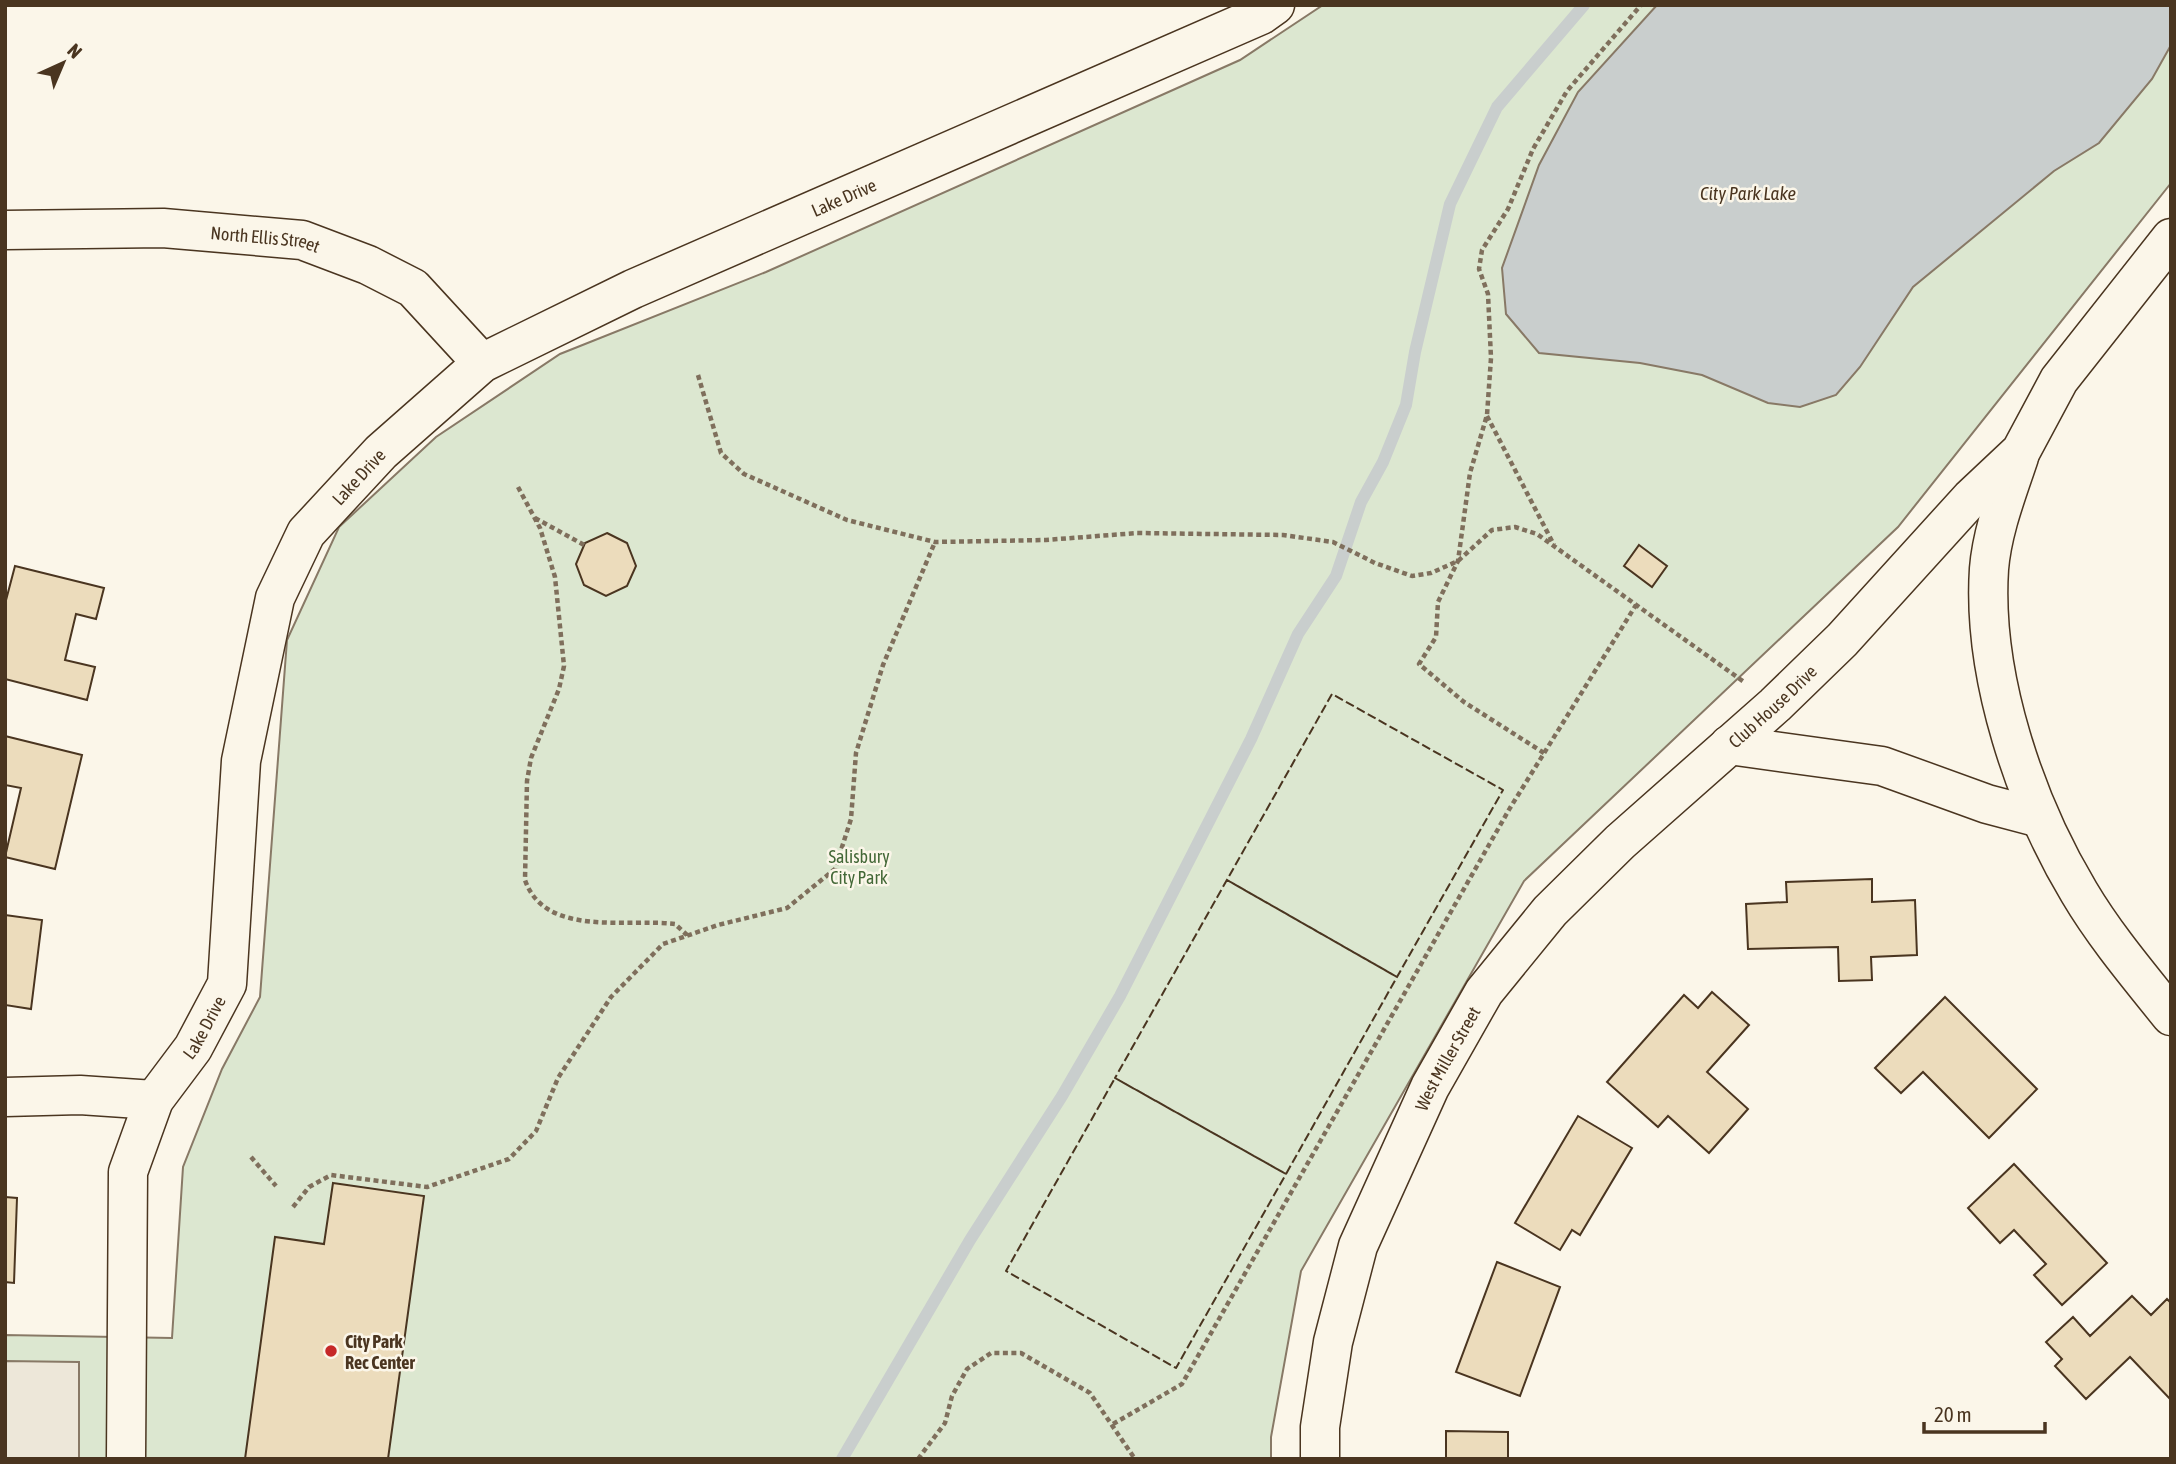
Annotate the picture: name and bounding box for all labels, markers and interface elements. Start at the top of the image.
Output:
north arrow [28,28,98,98]
text: N [63,39,86,63]
street label: Lake Drive [808,174,879,220]
water label: City Park Lake [1700,182,1796,204]
street label: North Ellis Street [210,222,323,256]
street label: Lake Drive [327,444,389,509]
street label: Club House Drive [1724,660,1821,752]
park label: Salisbury City Park [828,846,890,888]
street label: Lake Drive [178,992,229,1063]
street label: West Miller Street [1410,1003,1484,1114]
place label: City Park Rec Center [345,1331,415,1373]
marker: City Park Rec Center [323,1343,339,1359]
scale bar [1924,1390,2045,1434]
text: 20 m [1934,1402,1972,1426]

